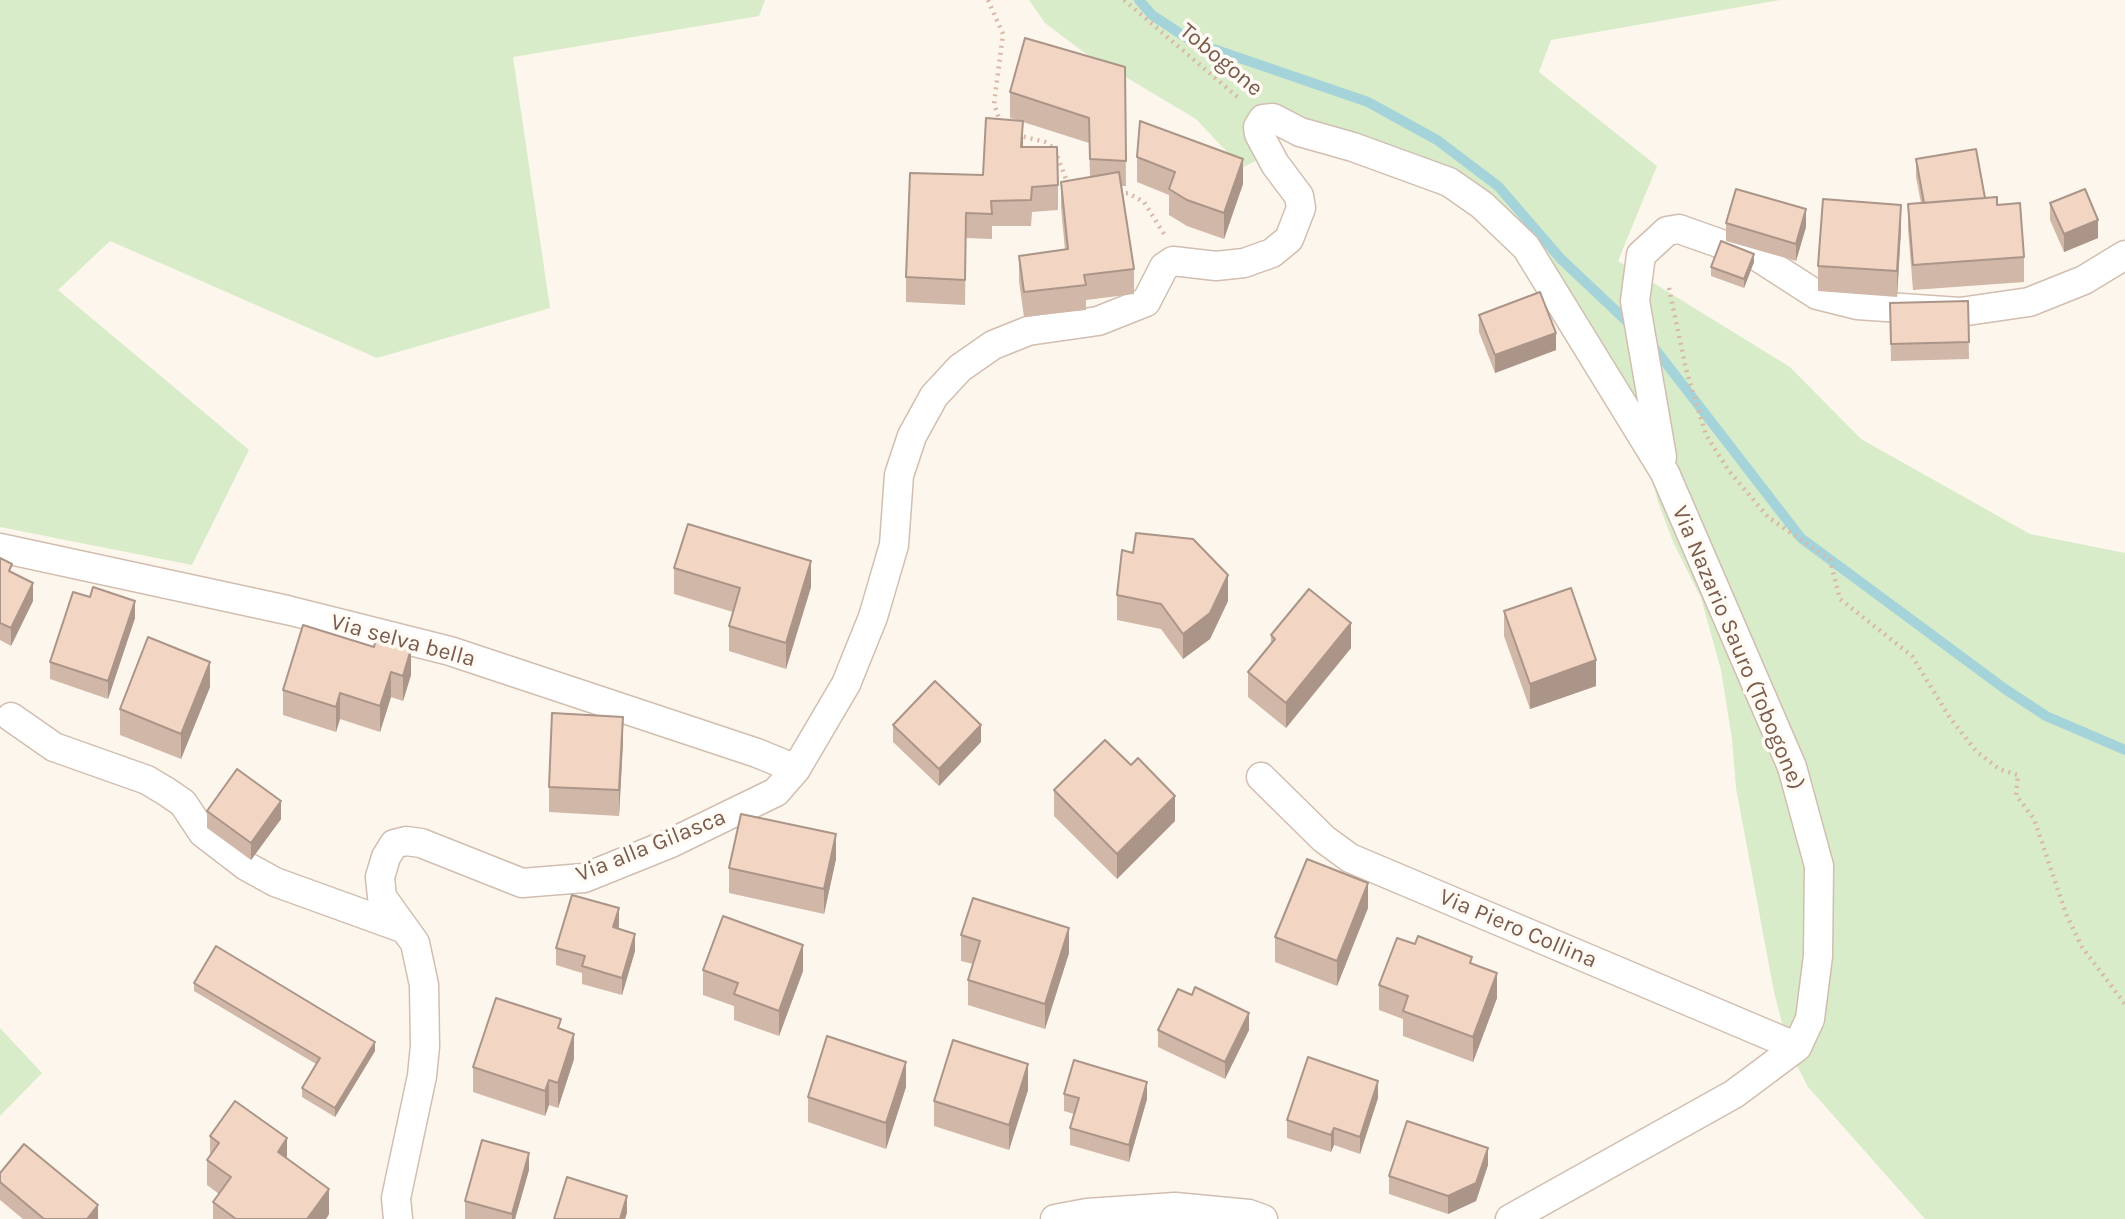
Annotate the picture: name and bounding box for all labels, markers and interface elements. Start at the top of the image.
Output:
street label: Tobogone [1174,17,1268,103]
street label: Via Nazario Sauro (Tobogone) [1666,502,1810,794]
street label: Via selva bella [328,608,478,674]
street label: Via alla Gilasca [572,803,730,889]
street label: Via Piero Collina [1435,883,1601,975]

